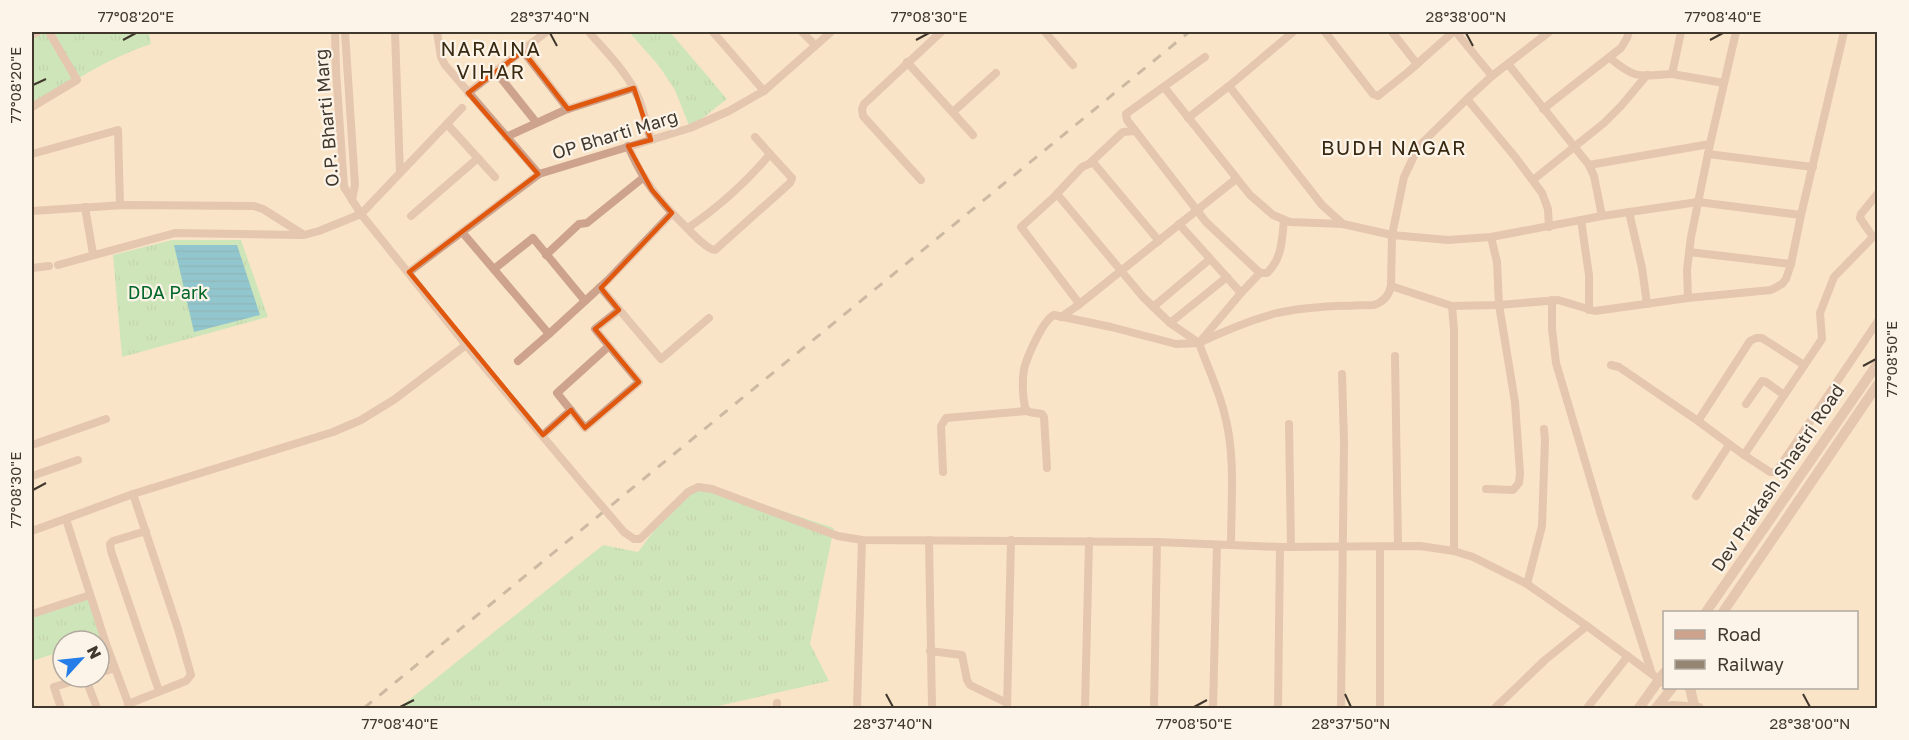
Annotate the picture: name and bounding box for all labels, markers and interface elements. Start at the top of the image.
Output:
text: 77°08'20"E [98,7,174,25]
text: 28°37'40"N [510,7,590,25]
text: 77°08'30"E [891,7,967,25]
text: 28°38'00"N [1426,7,1506,25]
text: 77°08'40"E [1685,7,1761,25]
district label: NARAINA VIHAR [441,36,541,83]
text: 77°08'20"E [6,47,24,123]
street label: O.P. Bharti Marg [309,48,343,188]
street label: OP Bharti Marg [549,104,680,164]
district label: BUDH NAGAR [1321,135,1467,159]
park label: DDA Park [128,281,208,303]
text: 77°08'50"E [1882,321,1900,397]
street label: Dev Prakash Shastri Road [1706,380,1848,575]
text: 77°08'30"E [6,452,24,528]
legend [1663,611,1858,689]
text: Road [1717,623,1761,645]
north arrow [51,629,111,689]
text: N [83,642,106,662]
text: Railway [1717,653,1784,675]
text: 77°08'40"E [362,714,438,732]
text: 28°37'40"N [853,714,933,732]
text: 77°08'50"E [1156,714,1232,732]
text: 28°37'50"N [1312,714,1390,732]
text: 28°38'00"N [1770,714,1850,732]

